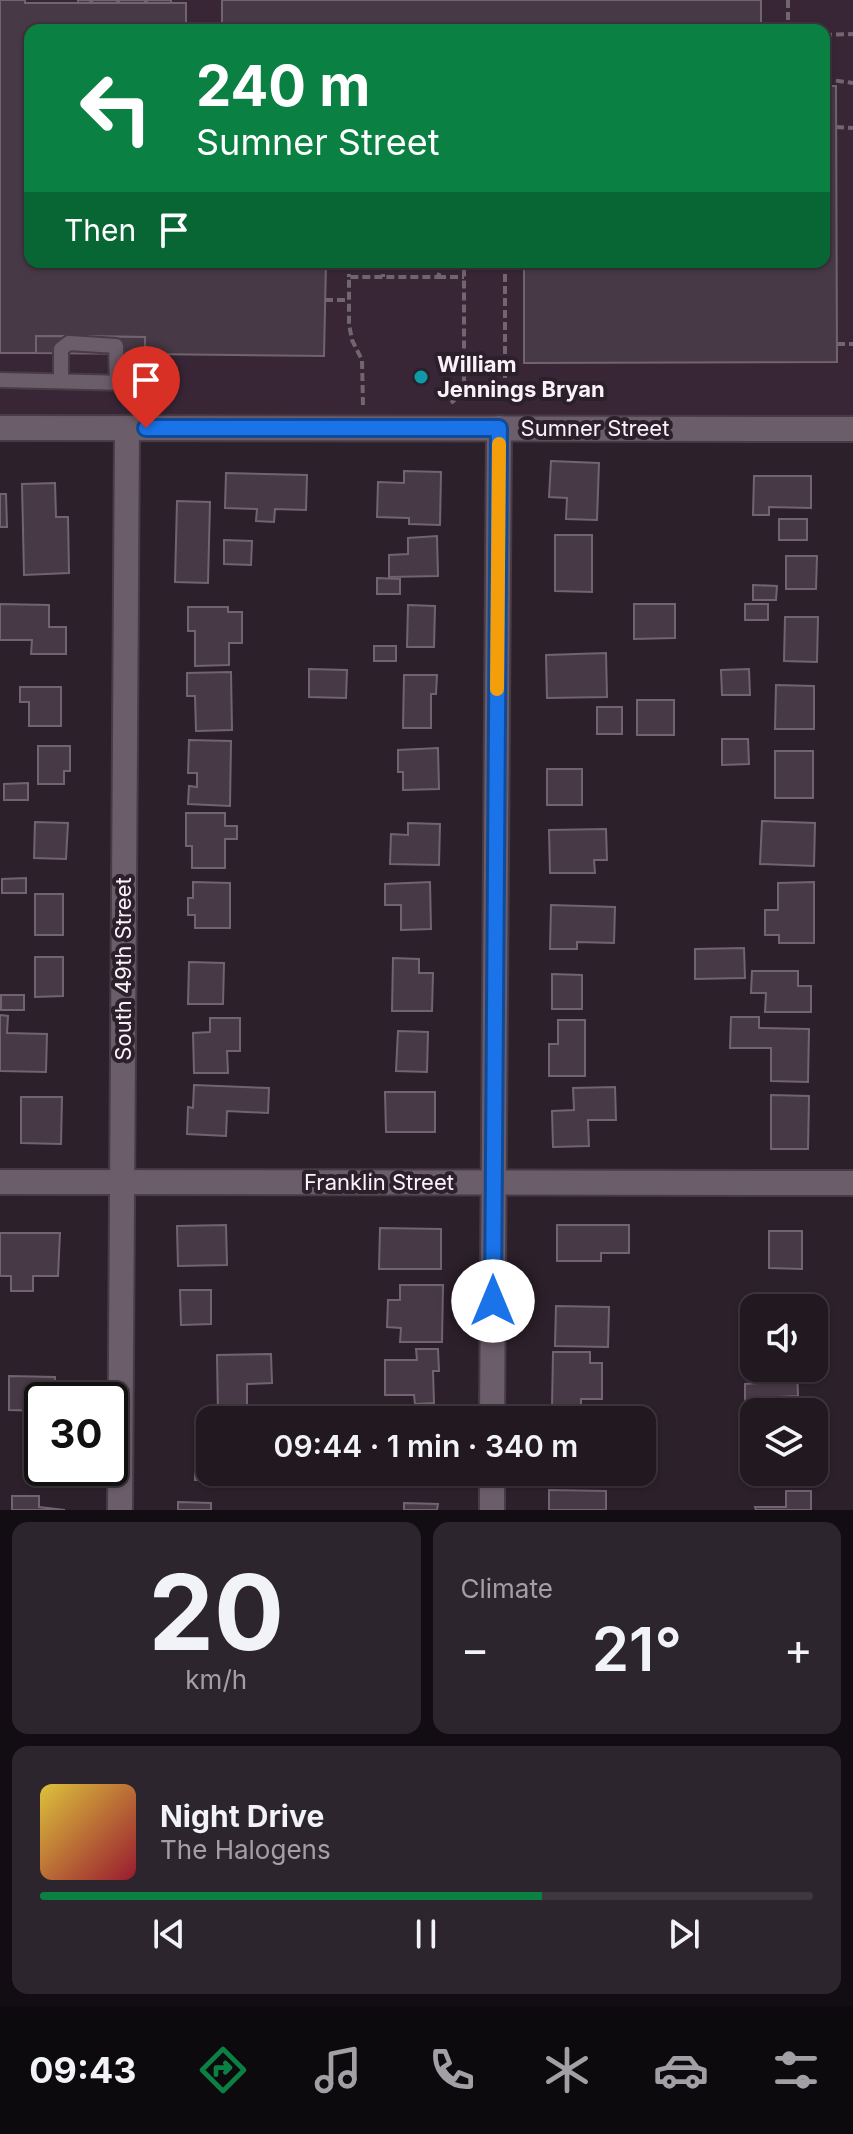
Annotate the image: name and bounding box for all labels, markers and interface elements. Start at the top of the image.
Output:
text: 240 m [196,52,370,120]
icon: left [64,56,168,160]
text: Sumner Street [196,120,439,164]
icon: arrive [152,208,196,252]
text: Then [64,212,136,248]
pin [112,346,180,428]
place label: William Jennings Bryan [437,351,605,402]
icon: arrive [124,358,168,402]
marker: William Jennings Bryan [412,368,430,386]
street label: Sumner Street [521,415,669,441]
street label: South 49th Street [110,877,136,1061]
street label: Franklin Street [304,1169,454,1195]
position arrow [451,1259,535,1343]
map controls [740,1294,828,1486]
button: sound [740,1294,828,1382]
speed limit sign: 30 [24,1382,128,1486]
button: layers [740,1398,828,1486]
text: 09:44 · 1 min · 340 m [274,1428,578,1464]
text: 20 [148,1549,284,1675]
text: Climate [461,1573,553,1604]
text: 21° [592,1613,682,1685]
text: − [461,1622,490,1676]
text: + [784,1622,813,1676]
text: km/h [185,1664,247,1695]
text: Night Drive [160,1798,324,1834]
text: The Halogens [160,1834,331,1865]
icon: previous [147,1912,191,1956]
icon: pause [404,1912,448,1956]
icon: next [662,1912,706,1956]
icon: directions [195,2042,251,2098]
icon: music [310,2042,366,2098]
icon: phone [424,2042,480,2098]
icon: climate [539,2042,595,2098]
icon: car [653,2042,709,2098]
icon: filters [768,2042,824,2098]
text: 09:43 [29,2048,137,2092]

